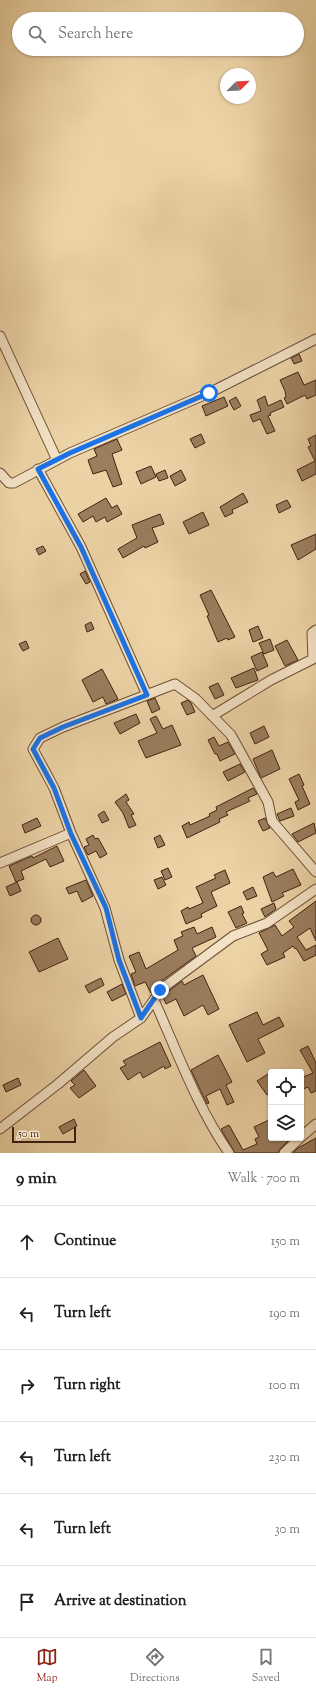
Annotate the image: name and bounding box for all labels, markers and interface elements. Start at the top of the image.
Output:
search box [12,12,304,56]
icon: search [26,23,48,45]
text: Search here [58,24,133,45]
north arrow [220,68,256,104]
route start [200,384,218,402]
route end [151,981,169,999]
map controls [268,1069,304,1141]
button: locate [268,1069,304,1105]
button: layers [268,1105,304,1141]
scale bar [12,1125,76,1144]
text: 50 m [18,1126,39,1142]
text: 9 min [16,1167,57,1191]
text: Walk · 700 m [227,1170,300,1188]
icon: ahead [16,1231,38,1253]
text: Continue [54,1231,116,1252]
text: 150 m [271,1233,300,1251]
icon: left [16,1303,38,1325]
text: Turn left [54,1303,111,1324]
text: 190 m [269,1305,300,1323]
icon: right [16,1375,38,1397]
text: Turn right [54,1375,120,1396]
text: 100 m [268,1377,300,1395]
icon: left [16,1447,38,1469]
text: Turn left [54,1447,111,1468]
text: 230 m [268,1449,300,1467]
icon: left [16,1519,38,1541]
text: Turn left [54,1519,111,1540]
text: 30 m [274,1521,300,1539]
icon: arrive [16,1591,38,1613]
text: Arrive at destination [54,1591,187,1612]
tab: Map [36,1646,58,1686]
tab: Directions [130,1646,180,1686]
tab: Saved [252,1646,280,1686]

